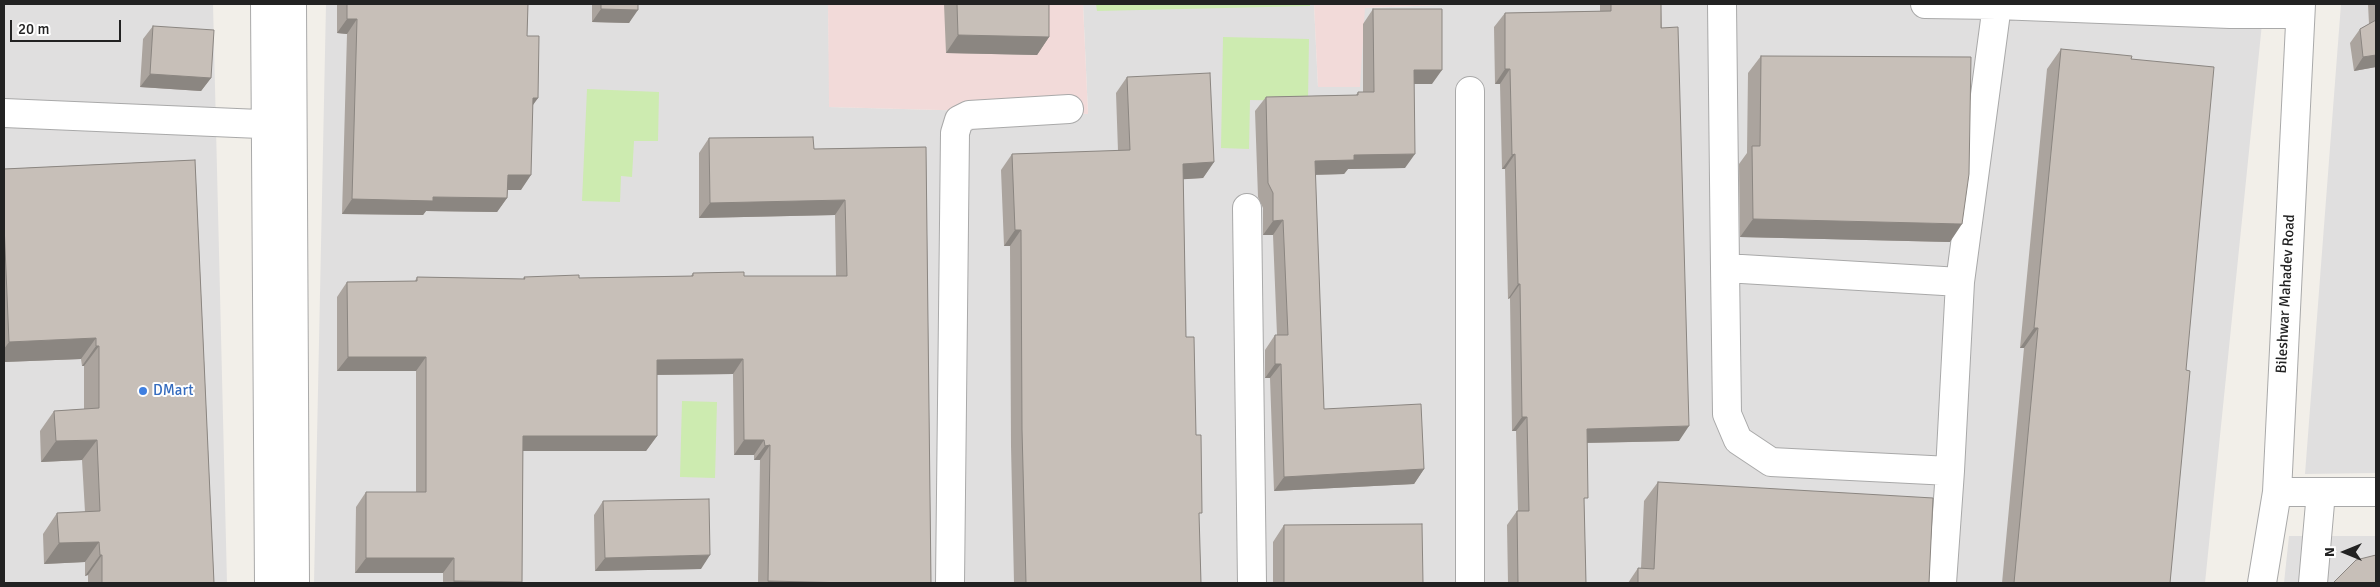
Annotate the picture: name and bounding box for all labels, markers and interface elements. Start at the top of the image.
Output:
scale bar [12,10,124,42]
text: 20 m [18,20,49,38]
street label: Bileshwar Mahadev Road [2273,214,2299,374]
place label: DMart [153,382,193,400]
marker: DMart [137,385,149,397]
north arrow [2320,527,2370,577]
text: N [2321,547,2338,557]

